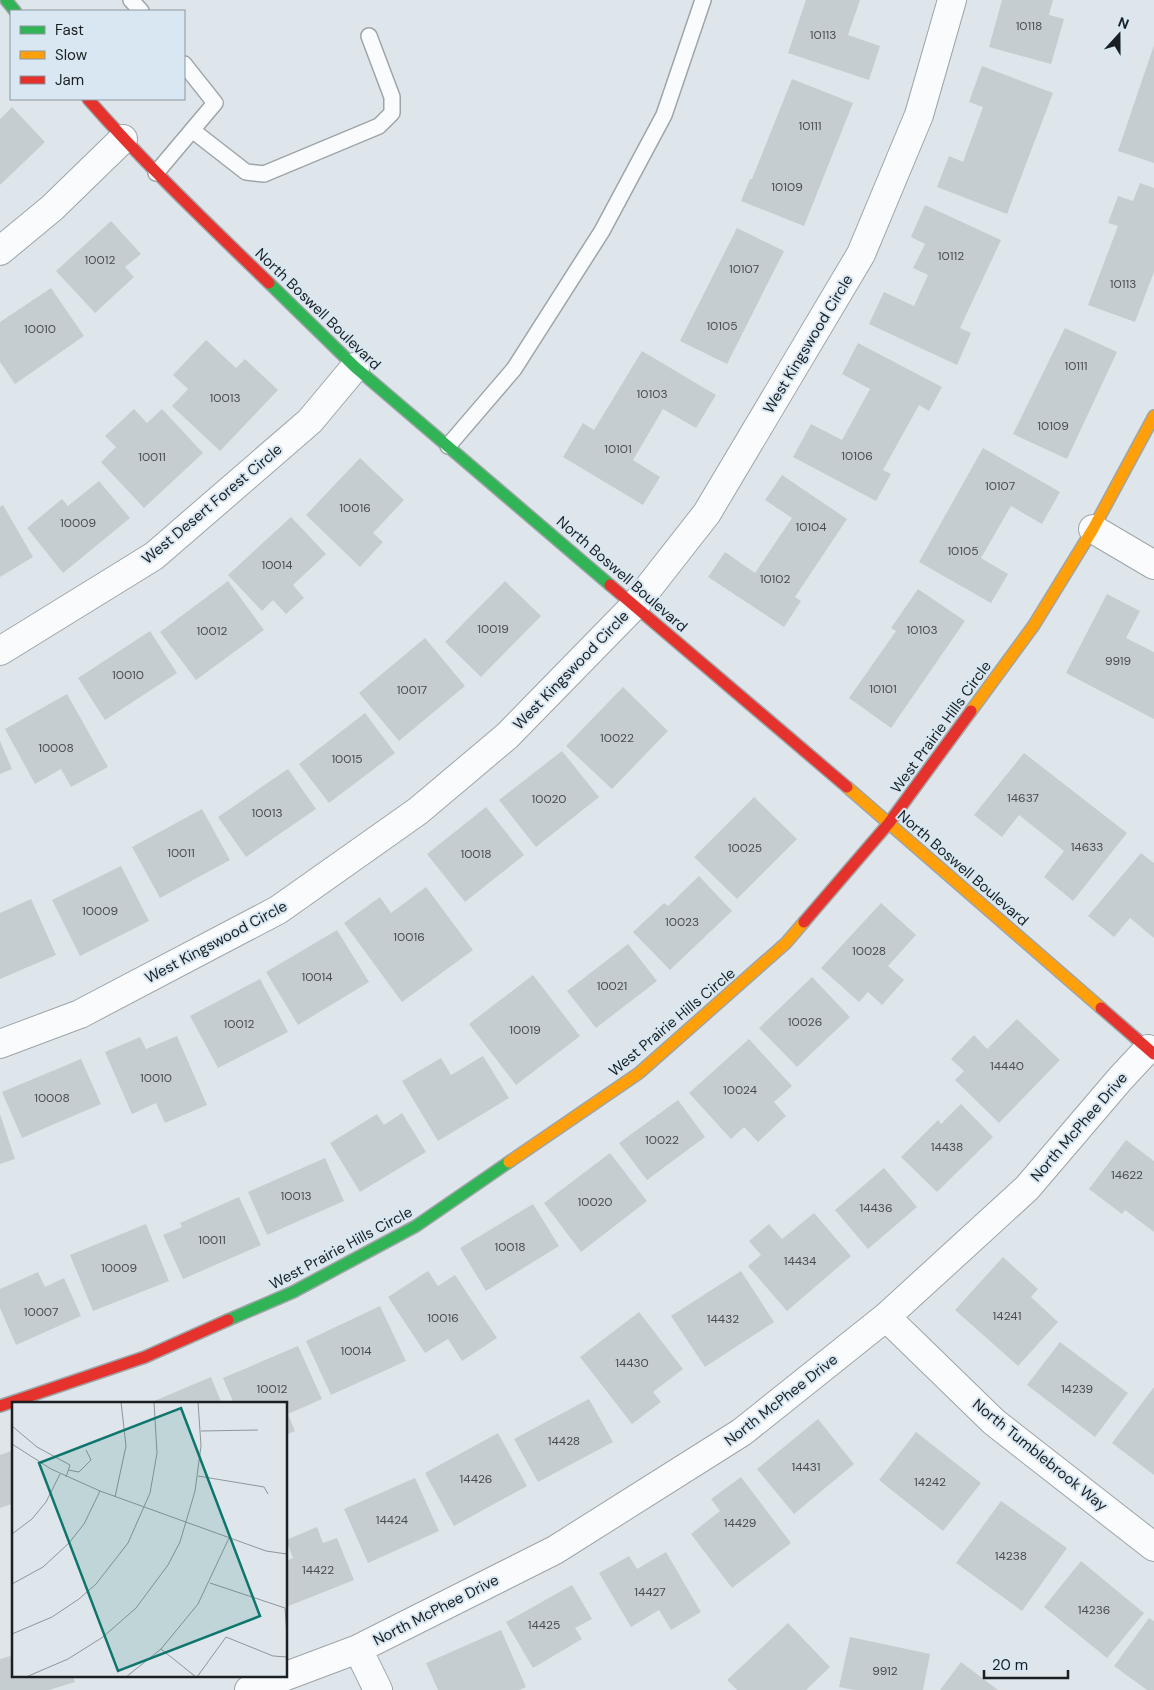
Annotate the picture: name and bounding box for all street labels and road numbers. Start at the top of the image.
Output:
street label: North Boswell Boulevard [251,244,385,374]
street label: West Kingswood Circle [759,271,857,417]
street label: West Desert Forest Circle [138,439,286,569]
street label: North Boswell Boulevard [552,512,692,636]
street label: West Kingswood Circle [509,606,633,734]
street label: West Prairie Hills Circle [886,657,996,797]
street label: North Boswell Boulevard [893,806,1033,930]
street label: West Kingswood Circle [141,896,291,988]
street label: West Prairie Hills Circle [605,963,739,1081]
street label: North McPhee Drive [1026,1068,1132,1186]
street label: West Prairie Hills Circle [266,1202,416,1294]
street label: North McPhee Drive [720,1350,842,1450]
street label: North Tumblebrook Way [968,1394,1112,1516]
street label: North McPhee Drive [370,1570,502,1650]

